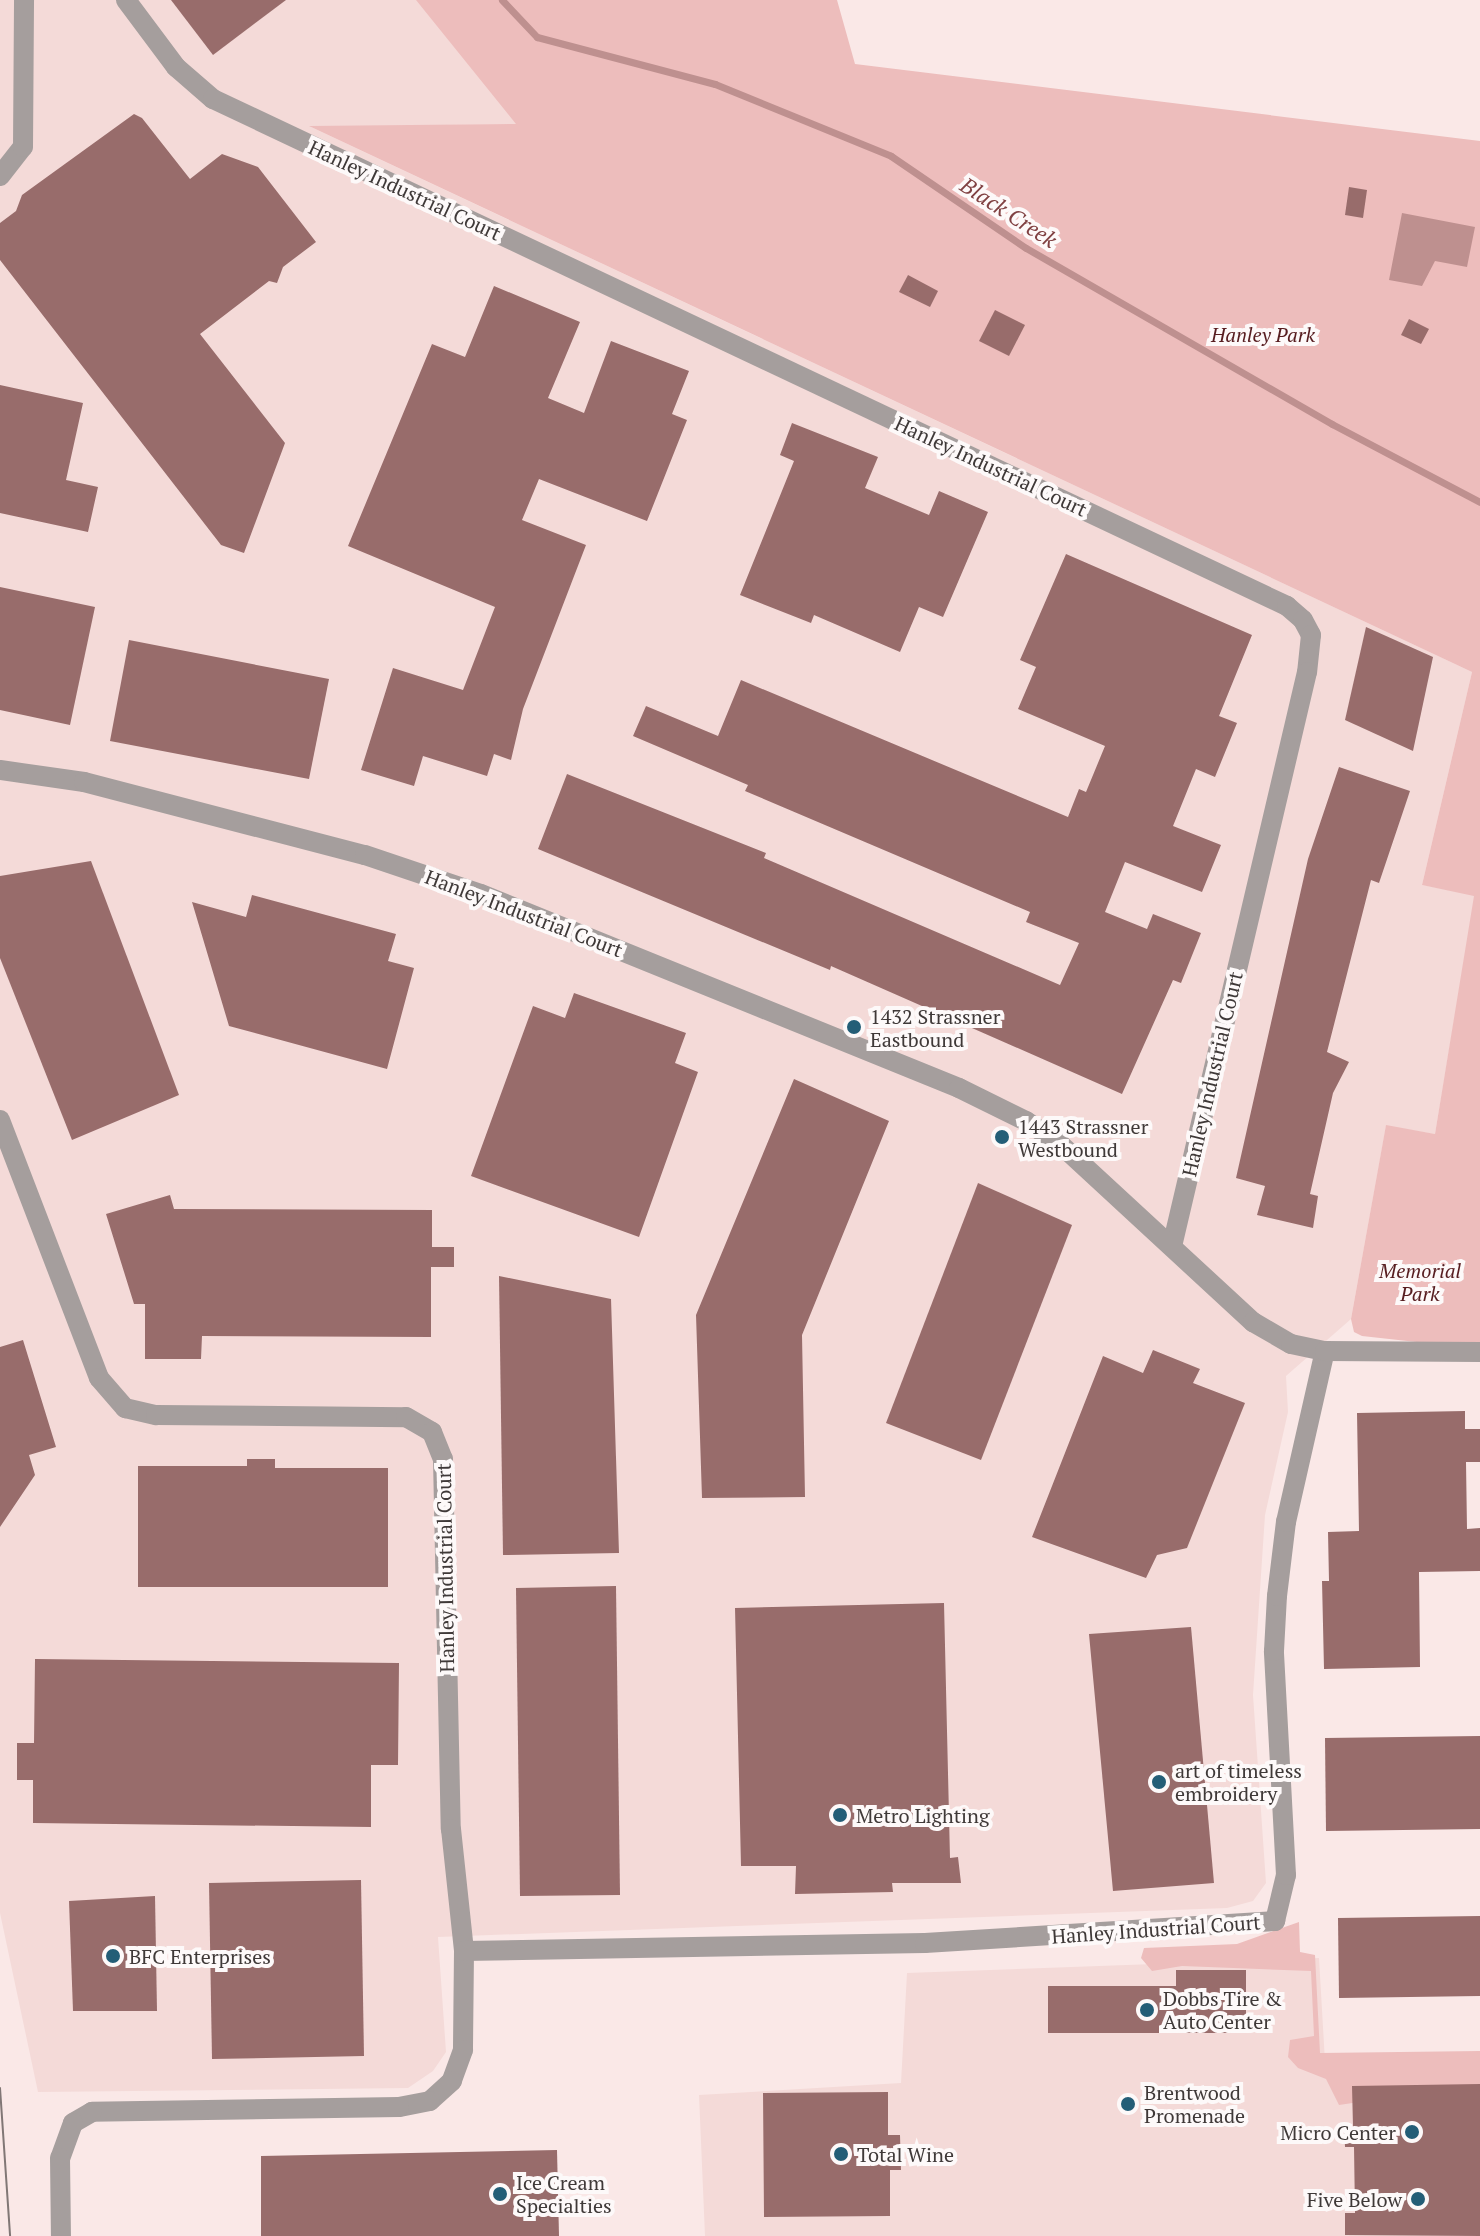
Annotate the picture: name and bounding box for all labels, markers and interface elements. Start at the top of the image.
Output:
street label: Hanley Industrial Court [305,135,505,245]
water label: Black Creek [956,171,1062,253]
park label: Hanley Park [1211,322,1315,346]
street label: Hanley Industrial Court [891,411,1091,521]
street label: Hanley Industrial Court [422,864,626,962]
street label: Hanley Industrial Court [1177,969,1247,1179]
place label: 1432 Strassner Eastbound [870,1004,1000,1051]
marker: 1432 Strassner Eastbound [845,1018,863,1036]
place label: 1443 Strassner Westbound [1018,1114,1148,1161]
marker: 1443 Strassner Westbound [993,1128,1011,1146]
park label: Memorial Park [1379,1258,1461,1305]
street label: Hanley Industrial Court [431,1463,459,1673]
place label: art of timeless embroidery [1175,1758,1302,1805]
marker: art of timeless embroidery [1150,1773,1168,1791]
place label: Metro Lighting [856,1803,990,1827]
marker: Metro Lighting [831,1806,849,1824]
street label: Hanley Industrial Court [1051,1910,1261,1948]
place label: BFC Enterprises [129,1944,271,1968]
marker: BFC Enterprises [104,1947,122,1965]
place label: Dobbs Tire & Auto Center [1163,1986,1282,2033]
marker: Dobbs Tire & Auto Center [1138,2001,1156,2019]
place label: Brentwood Promenade [1144,2080,1245,2127]
marker: Brentwood Promenade [1119,2095,1137,2113]
place label: Micro Center [1280,2120,1396,2144]
marker: Micro Center [1403,2123,1421,2141]
place label: Total Wine [857,2142,954,2166]
marker: Total Wine [832,2145,850,2163]
place label: Ice Cream Specialties [516,2170,612,2217]
marker: Ice Cream Specialties [491,2185,509,2203]
place label: Five Below [1307,2187,1402,2211]
marker: Five Below [1409,2190,1427,2208]

